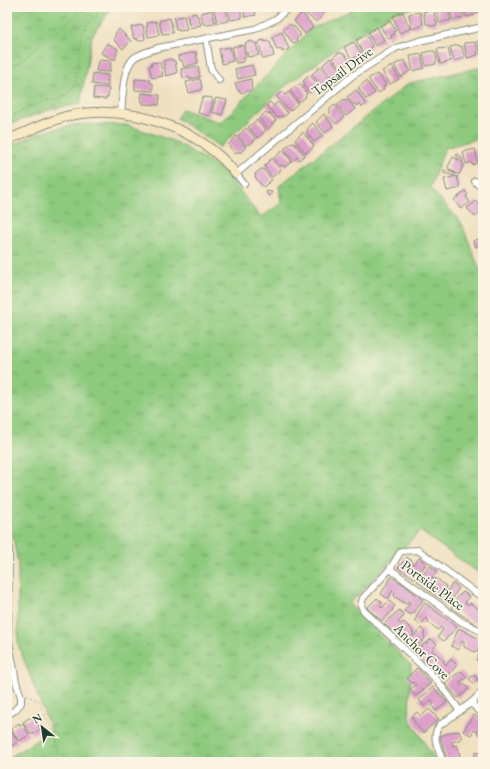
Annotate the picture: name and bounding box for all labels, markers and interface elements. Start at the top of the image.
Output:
street label: Topsail Drive [308,42,376,100]
street label: Portside Place [398,556,469,614]
street label: Anchor Cove [389,618,454,683]
north arrow [22,707,62,747]
text: N [30,710,44,727]

